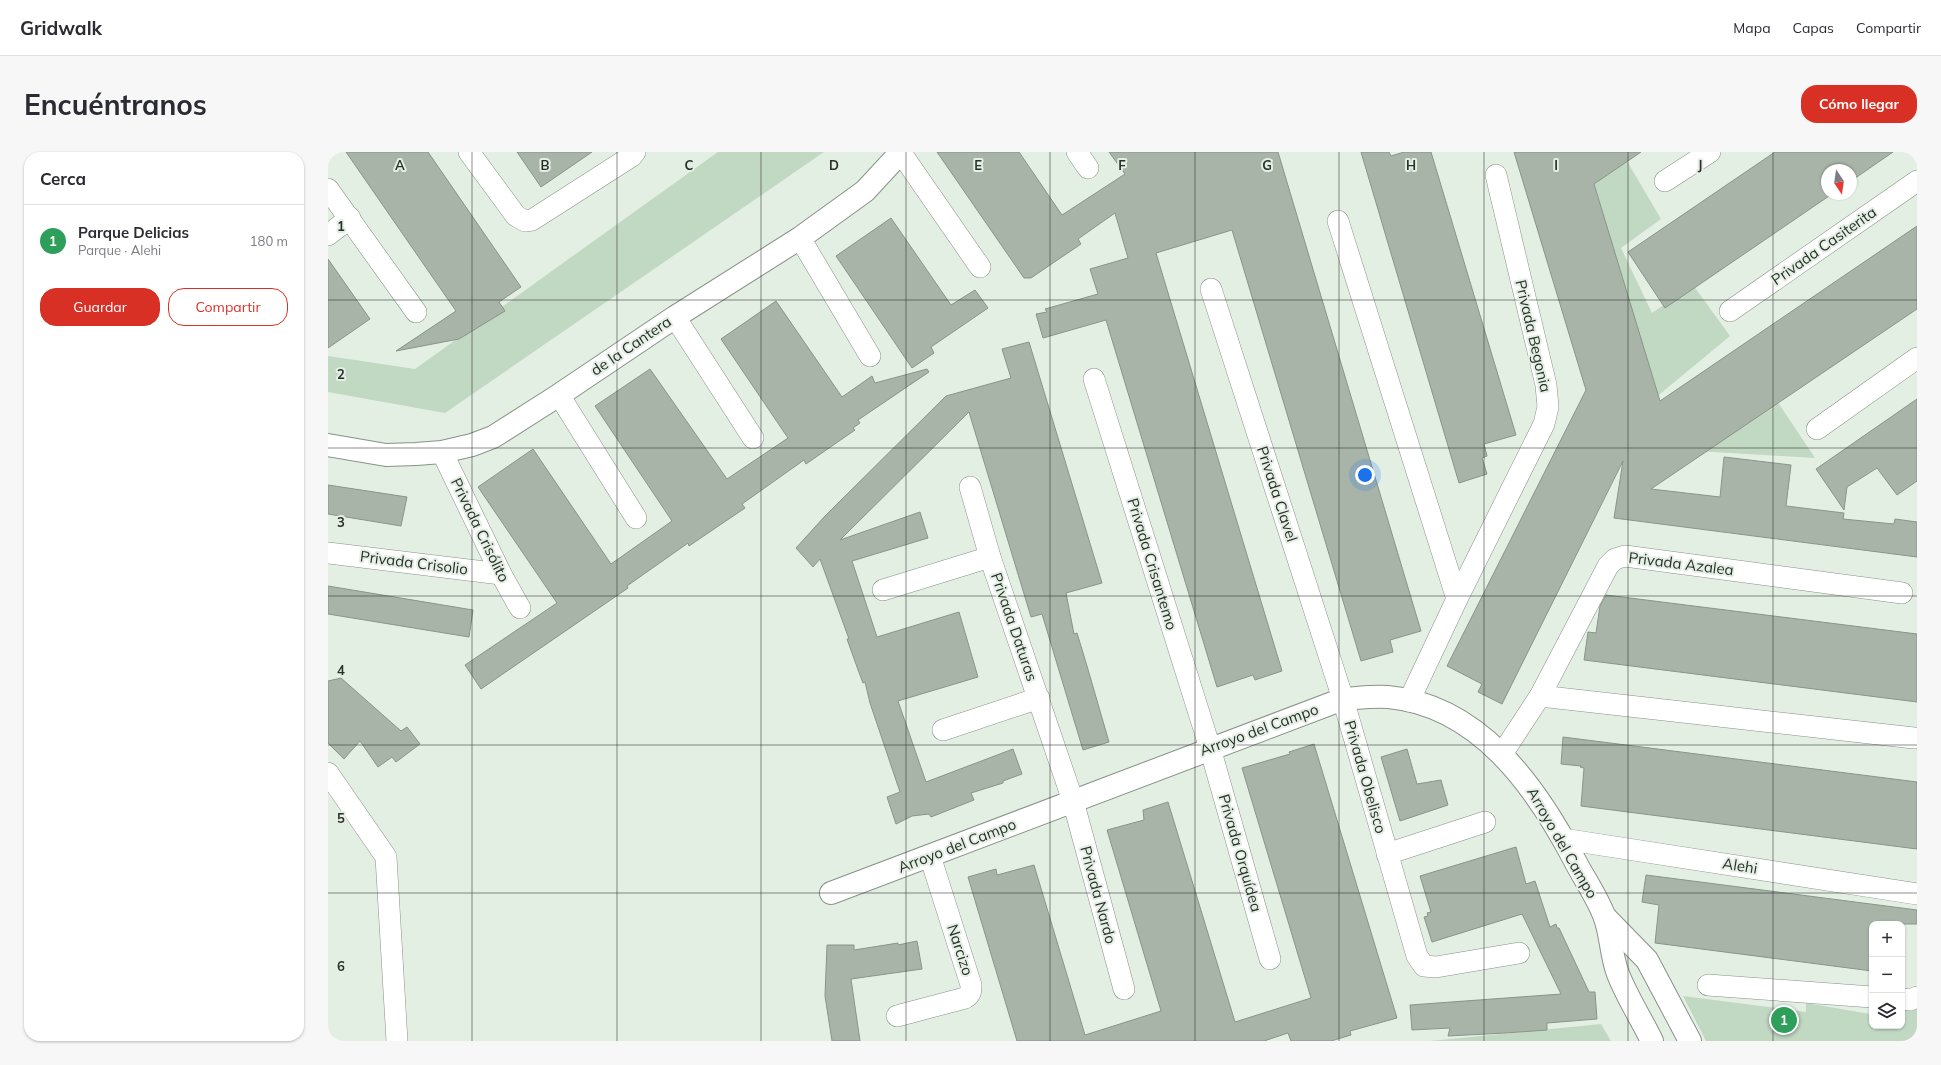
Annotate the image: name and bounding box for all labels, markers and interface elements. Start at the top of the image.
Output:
text: Gridwalk [20,16,102,40]
text: Mapa [1733,19,1771,37]
text: Capas [1793,19,1834,37]
text: Compartir [1856,19,1921,37]
button: Cómo llegar [1801,85,1917,123]
text: Encuéntranos [24,87,207,122]
text: A [395,157,405,173]
text: B [541,157,550,173]
text: C [685,157,694,173]
text: D [829,157,839,173]
text: E [974,157,982,173]
text: F [1118,157,1126,173]
text: G [1262,157,1272,173]
text: H [1406,157,1416,173]
text: I [1554,157,1558,173]
text: J [1698,157,1702,173]
north arrow [1821,164,1857,200]
text: Cerca [40,168,86,189]
street label: Privada Casiterita [1767,202,1880,289]
text: 1 [337,218,345,234]
text: Parque Delicias [78,223,189,242]
text: 1 [49,233,57,249]
text: 180 m [250,233,288,249]
text: Parque · Alehi [78,242,161,258]
street label: Privada Begonia [1511,278,1556,394]
button: Guardar [40,288,160,326]
button: Compartir [168,288,288,326]
street label: de la Cantera [587,312,675,379]
text: 2 [337,366,345,382]
street label: Privada Clavel [1253,443,1302,544]
your location [1355,465,1375,485]
street label: Privada Crisólito [447,475,514,585]
street label: Privada Crisantemo [1123,496,1182,632]
text: 3 [337,514,345,530]
street label: Privada Crisolio [359,546,469,579]
street label: Privada Azalea [1627,548,1735,579]
street label: Privada Daturas [987,570,1042,683]
text: 4 [337,662,345,678]
street label: Arroyo del Campo [1197,699,1321,760]
street label: Privada Obelisco [1340,718,1391,835]
street label: Arroyo del Campo [1523,784,1602,902]
street label: Privada Orquídea [1215,792,1266,914]
text: 5 [337,810,345,826]
street label: Arroyo del Campo [895,814,1019,877]
street label: Privada Nardo [1076,844,1121,946]
street label: Alehi [1721,853,1759,878]
map controls [1869,921,1905,1029]
button: + [1869,921,1905,957]
street label: Narcizo [943,922,978,978]
button: − [1869,957,1905,993]
text: 6 [337,958,345,974]
button: layers [1869,993,1905,1029]
pin: 1 [1771,1005,1797,1035]

